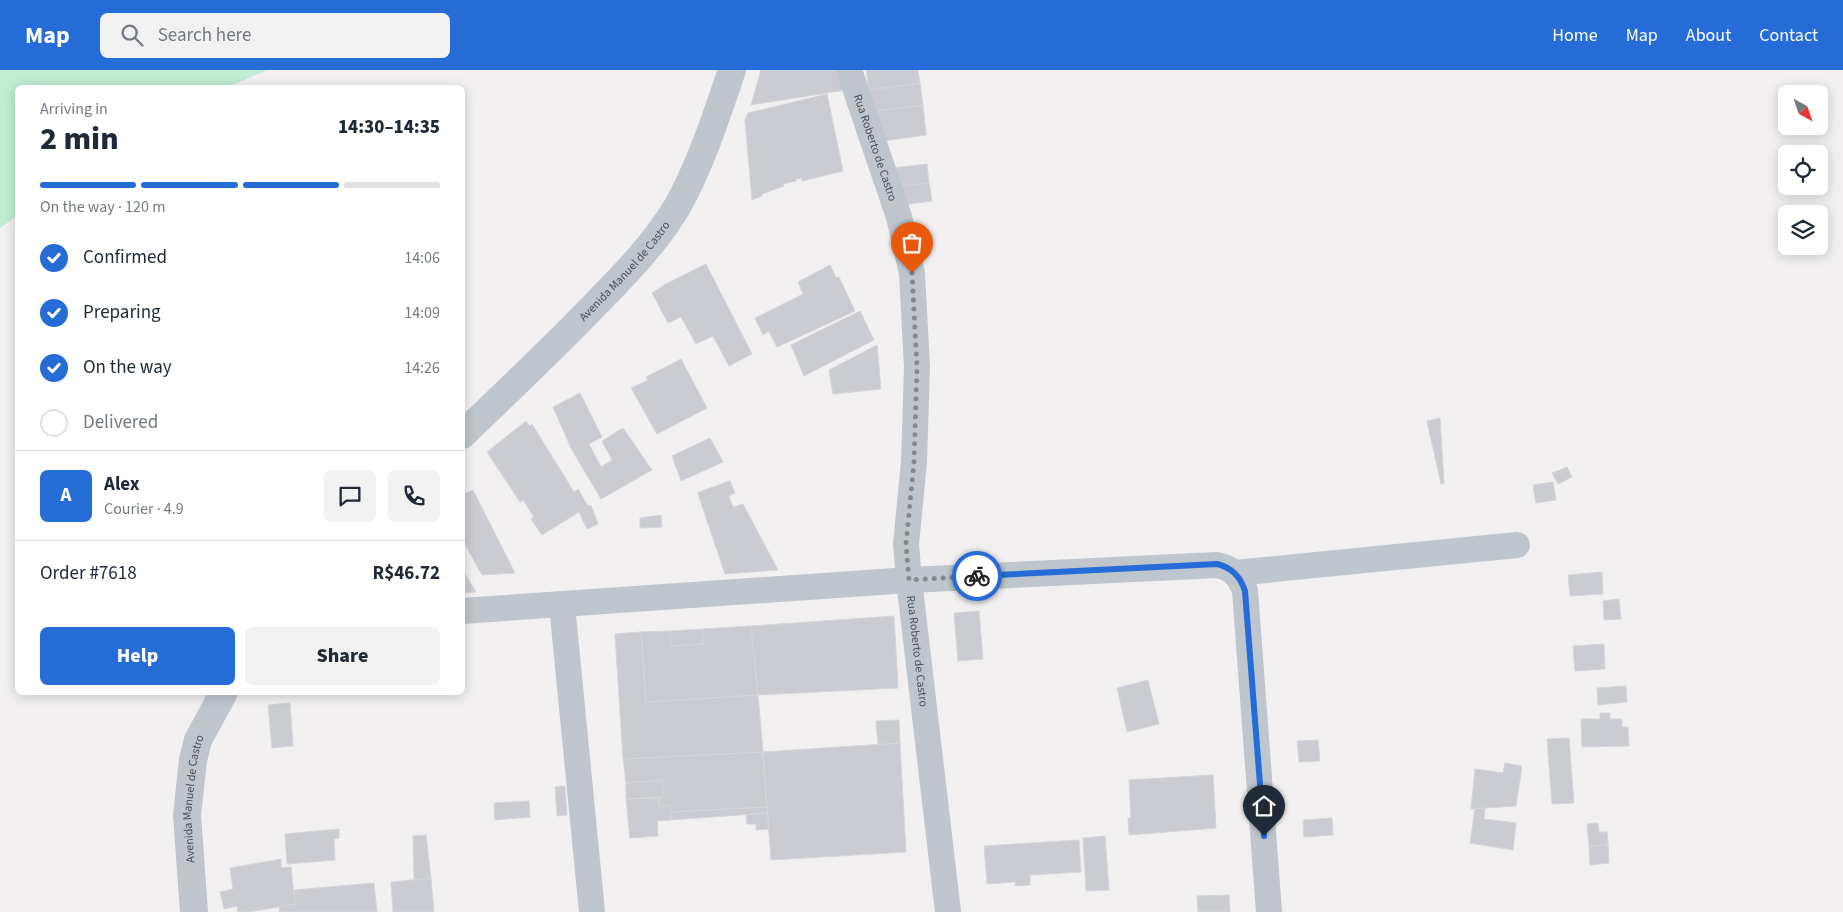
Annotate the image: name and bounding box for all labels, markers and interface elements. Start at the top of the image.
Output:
search box [100,13,450,58]
text: Map [25,18,70,53]
icon: search [118,21,146,49]
text: Search here [158,22,251,49]
text: Home [1552,23,1598,48]
text: Map [1626,23,1658,48]
text: About [1686,23,1731,48]
text: Contact [1759,23,1818,48]
north arrow [1778,85,1828,135]
map controls [1778,85,1828,255]
street label: Rua Roberto de Castro [849,92,901,204]
text: Arriving in [40,98,108,120]
text: 14:30–14:35 [338,114,440,141]
text: 2 min [40,116,119,162]
button: locate [1778,145,1828,195]
text: On the way · 120 m [40,196,165,218]
button: layers [1778,205,1828,255]
street label: Avenida Manuel de Castro [575,218,674,325]
pin [891,222,933,273]
icon: bag [898,229,926,257]
icon: check [40,244,68,272]
text: Confirmed [83,244,167,271]
text: 14:06 [404,247,440,269]
icon: check [40,299,68,327]
text: Preparing [83,299,161,326]
text: 14:09 [404,302,440,324]
icon: check [40,354,68,382]
text: On the way [83,354,172,381]
text: 14:26 [404,357,440,379]
text: Delivered [83,409,158,436]
button: chat [324,470,376,522]
button: phone [388,470,440,522]
text: Alex [104,471,140,498]
text: A [61,482,71,509]
text: Courier · 4.9 [104,498,184,520]
courier [952,551,1002,601]
text: Order #7618 [40,560,137,587]
text: R$46.72 [372,560,440,587]
icon: bike [963,562,991,590]
street label: Rua Roberto de Castro [902,594,932,708]
button: Help [40,627,235,685]
button: Share [245,627,440,685]
street label: Avenida Manuel de Castro [179,731,209,863]
pin [1243,785,1285,836]
icon: home [1250,792,1278,820]

